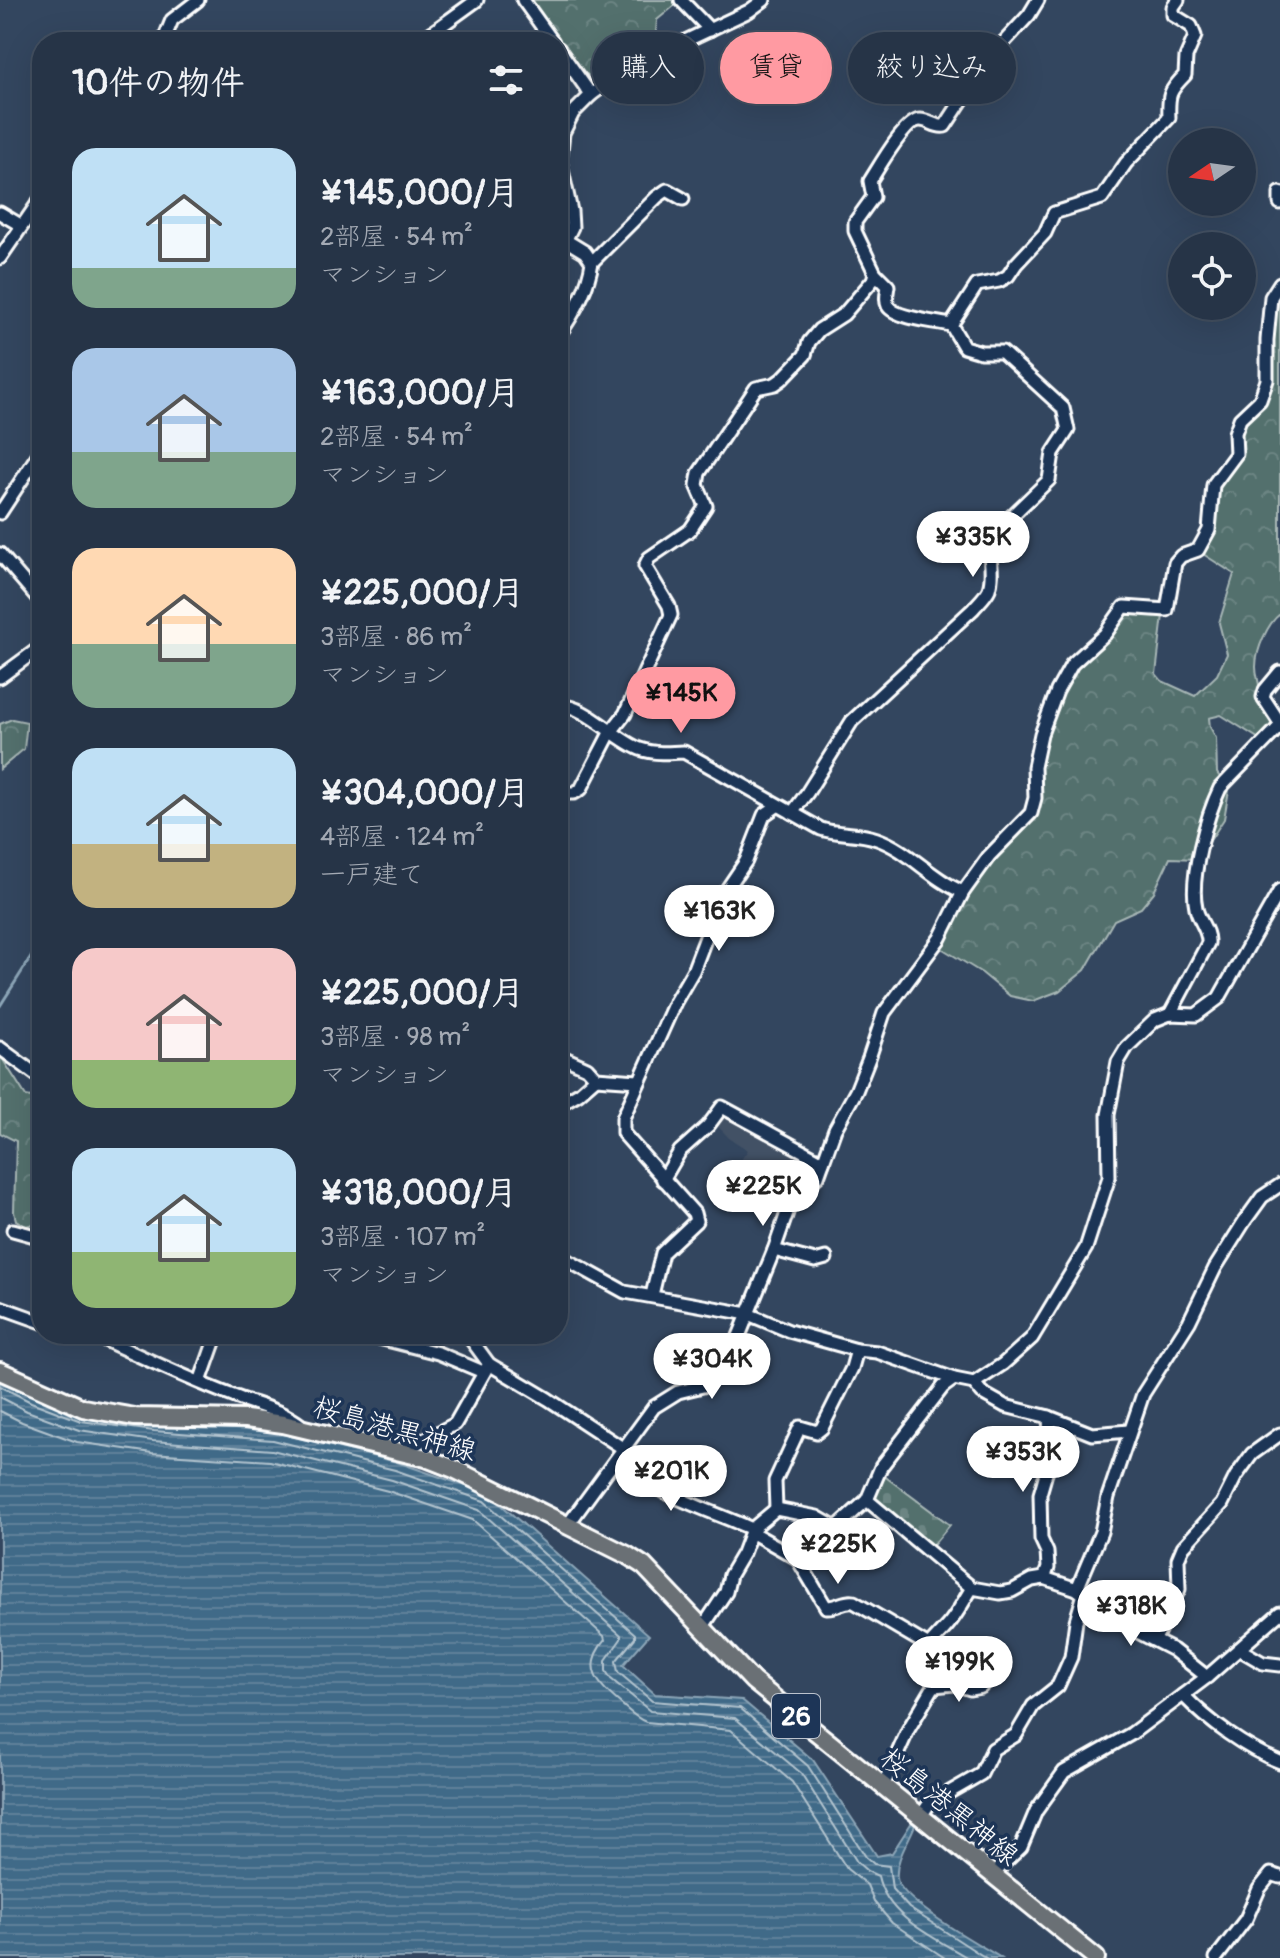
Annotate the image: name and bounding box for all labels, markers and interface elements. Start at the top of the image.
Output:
chip: 購入 [592,32,704,104]
chip: 賃貸 [720,32,832,104]
chip: 絞り込み [848,32,1016,104]
icon: filters [484,58,528,102]
text: 10件の物件 [72,62,245,105]
north arrow [1168,128,1256,216]
map controls [1168,128,1256,320]
text: ¥145,000/月 [320,172,520,215]
icon: home [136,180,232,276]
text: 2部屋 · 54 m² [320,221,473,253]
button: locate [1168,232,1256,320]
text: マンション [320,259,449,291]
text: ¥163,000/月 [320,372,520,415]
icon: home [136,380,232,476]
text: 2部屋 · 54 m² [320,421,473,453]
text: マンション [320,459,449,491]
pin: ¥335K [917,511,1029,579]
text: ¥335K [935,521,1011,553]
text: ¥225,000/月 [320,572,525,615]
icon: home [136,580,232,676]
text: 3部屋 · 86 m² [320,621,472,653]
text: マンション [320,659,449,691]
pin: ¥145K [625,667,737,735]
text: ¥145K [644,677,718,709]
text: ¥304,000/月 [320,772,530,815]
icon: home [136,780,232,876]
text: 4部屋 · 124 m² [320,821,484,853]
text: 一戸建て [320,859,424,891]
pin: ¥163K [663,885,775,953]
text: ¥163K [682,895,756,927]
text: ¥225,000/月 [320,972,525,1015]
icon: home [136,980,232,1076]
text: 3部屋 · 98 m² [320,1021,470,1053]
text: マンション [320,1059,449,1091]
pin: ¥225K [707,1160,819,1228]
text: ¥225K [725,1170,801,1202]
text: ¥318,000/月 [320,1172,518,1215]
icon: home [136,1180,232,1276]
text: 3部屋 · 107 m² [320,1221,486,1253]
text: マンション [320,1259,449,1291]
pin: ¥304K [656,1333,768,1401]
text: ¥304K [671,1343,753,1375]
street label: 桜島港黒神線 [309,1389,480,1469]
pin: ¥353K [967,1426,1079,1494]
text: ¥353K [985,1436,1061,1468]
pin: ¥201K [615,1445,727,1513]
text: ¥201K [633,1455,709,1487]
pin: ¥225K [782,1518,894,1586]
text: ¥225K [800,1528,876,1560]
pin: ¥318K [1075,1580,1187,1648]
text: ¥318K [1095,1590,1167,1622]
pin: ¥199K [903,1636,1015,1704]
text: ¥199K [924,1646,994,1678]
road number: 26 [772,1694,820,1738]
street label: 桜島港黒神線 [873,1741,1025,1874]

